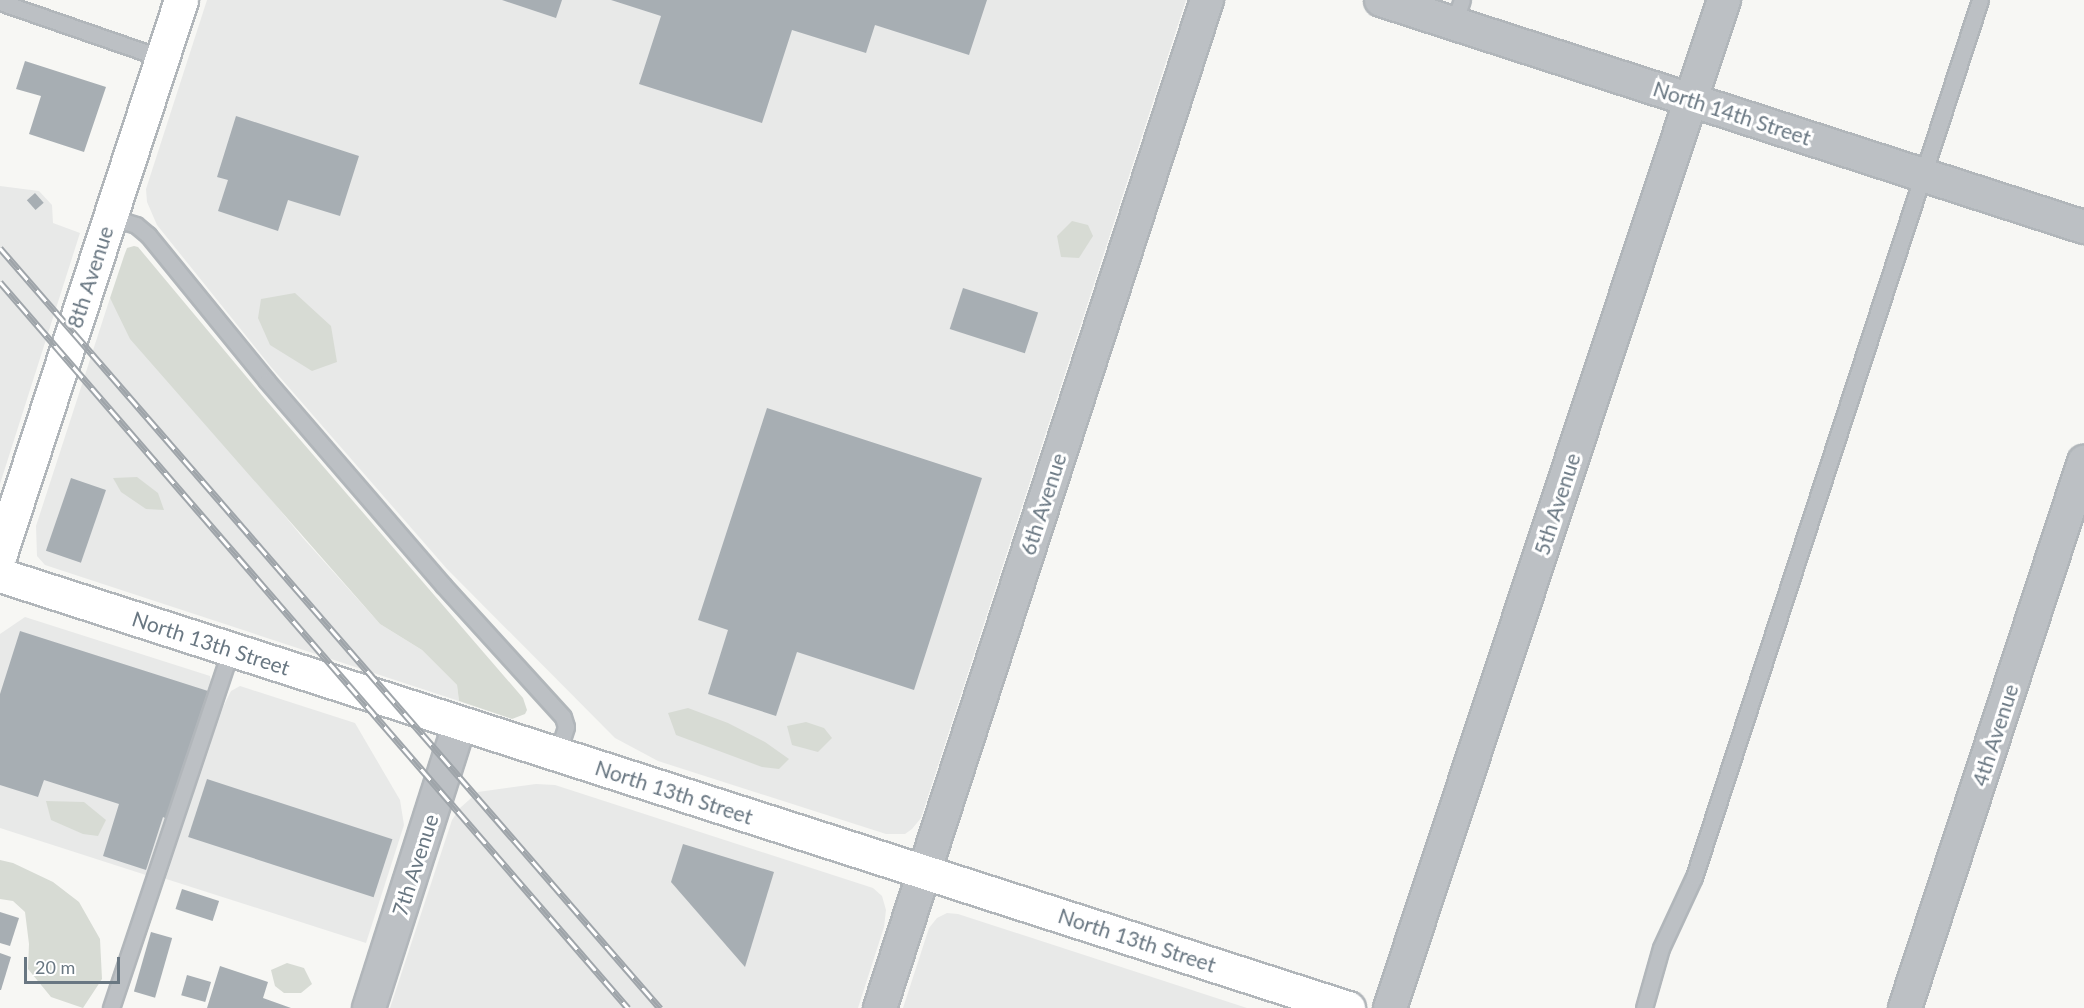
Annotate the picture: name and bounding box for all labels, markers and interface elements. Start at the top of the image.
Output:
street label: North 14th Street [1650,76,1814,150]
street label: 8th Avenue [62,223,118,331]
street label: 6th Avenue [1015,450,1071,558]
street label: 5th Avenue [1529,450,1585,558]
street label: North 13th Street [129,606,293,680]
street label: 4th Avenue [1967,681,2023,789]
street label: North 13th Street [592,755,756,829]
street label: 7th Avenue [387,811,443,919]
street label: North 13th Street [1055,903,1219,977]
scale bar [27,945,123,983]
text: 20 m [35,956,75,978]

